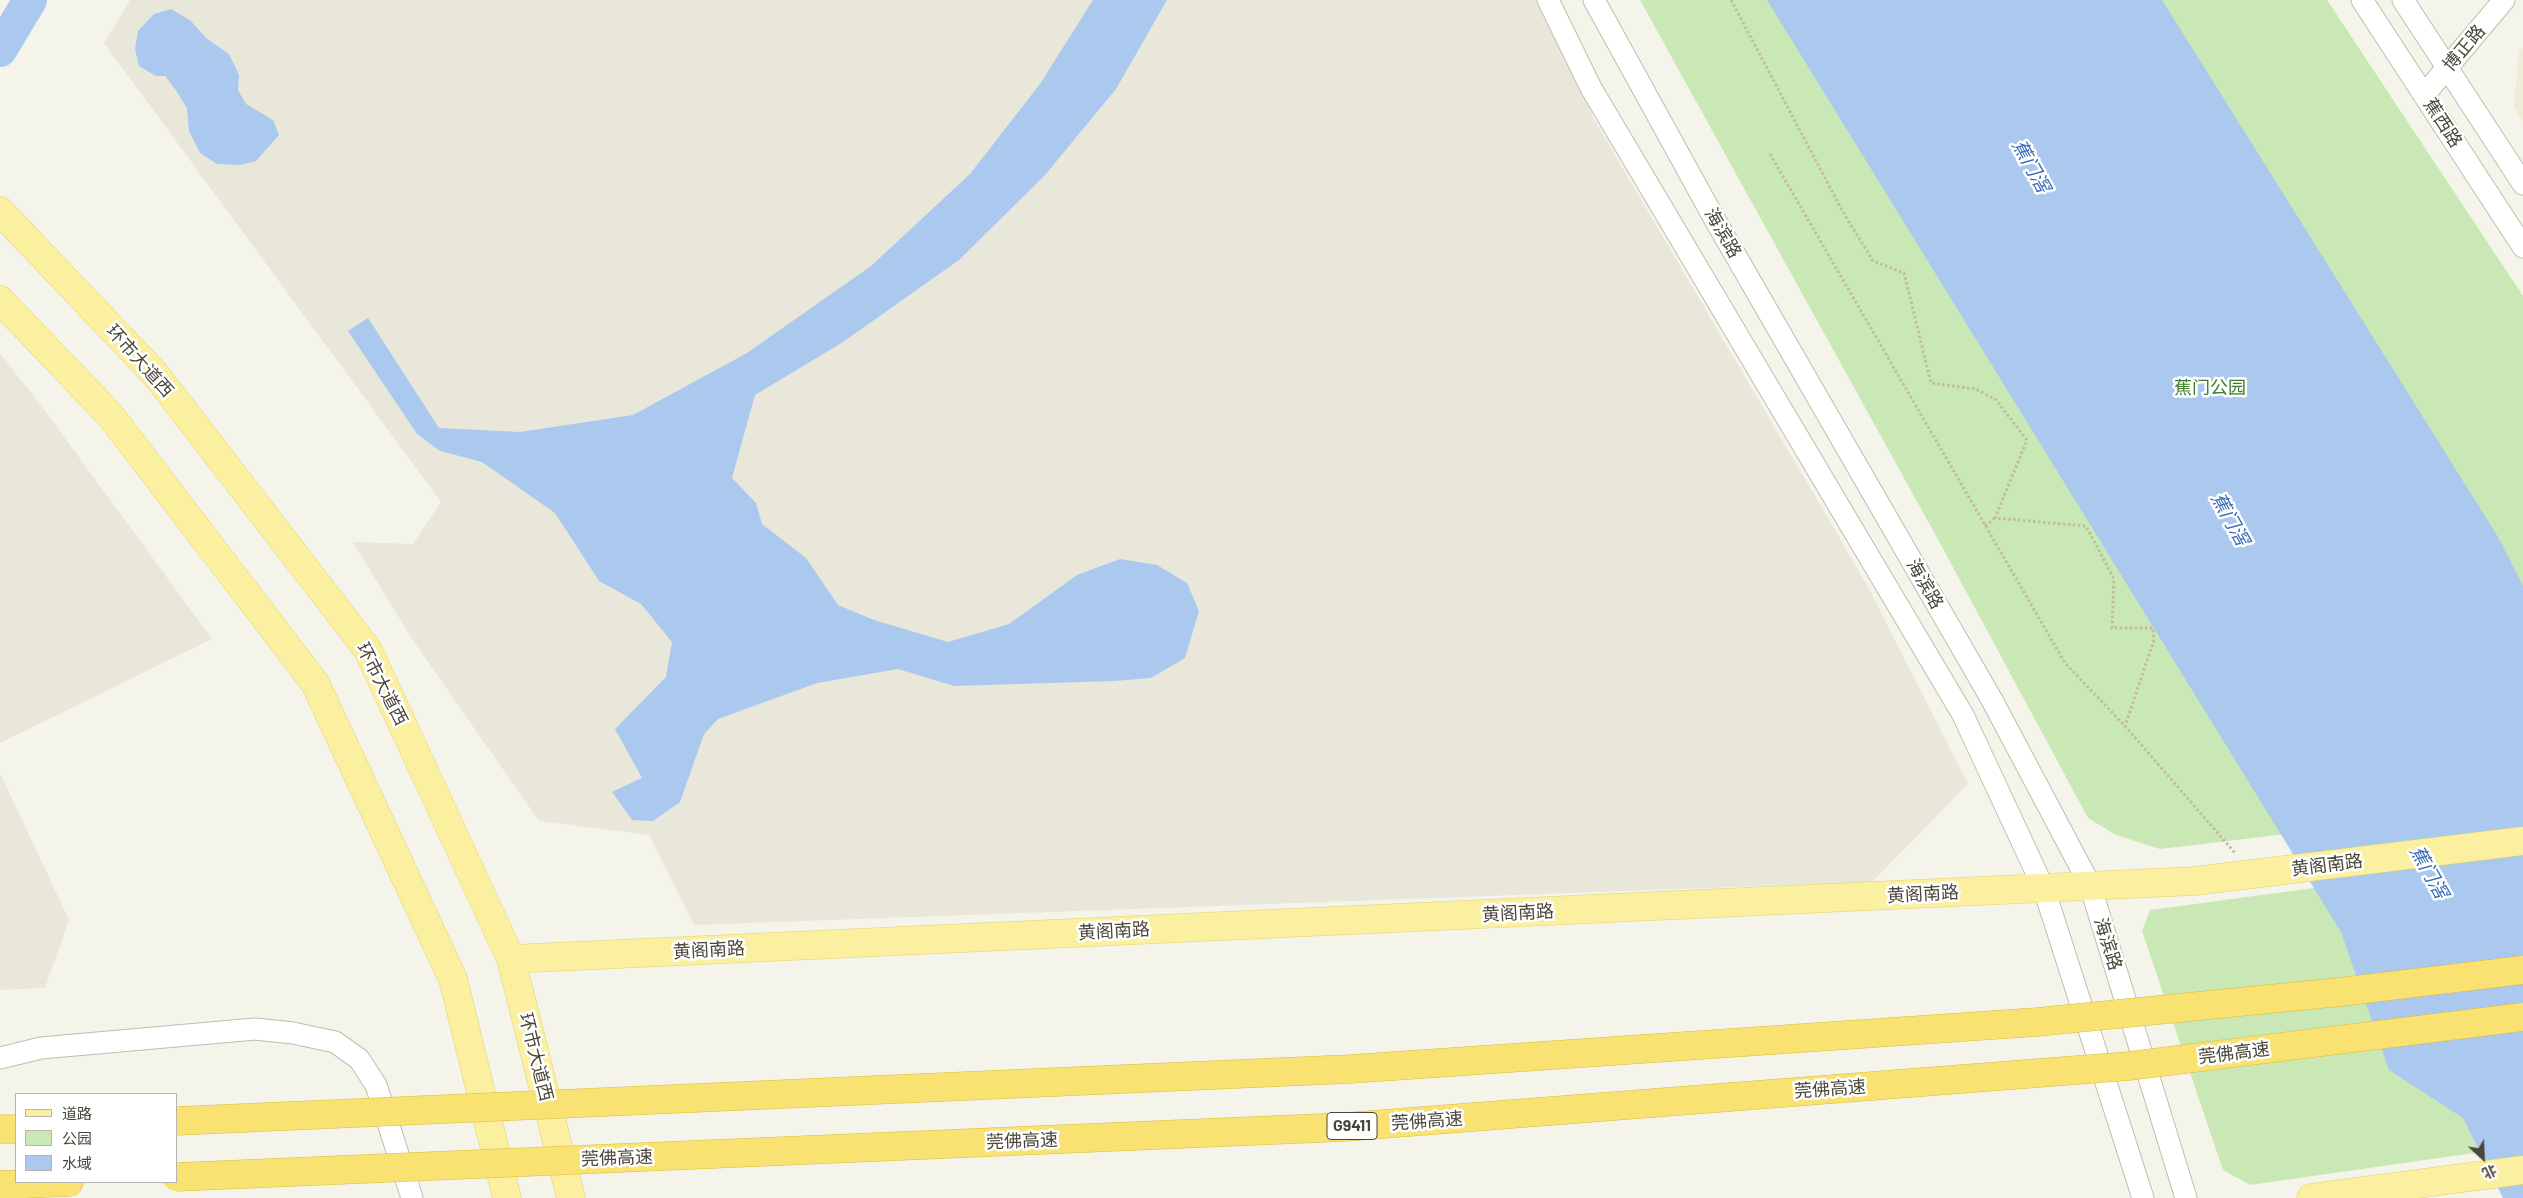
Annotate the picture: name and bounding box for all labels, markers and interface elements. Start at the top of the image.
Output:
street label: 博正路 [2438,20,2490,76]
street label: 蕉西路 [2419,94,2467,152]
water label: 蕉门滘 [2007,136,2055,196]
street label: 海滨路 [1700,204,1746,262]
street label: 环市大道西 [102,320,178,402]
park label: 蕉门公园 [2174,377,2246,399]
water label: 蕉门滘 [2206,489,2254,549]
street label: 海滨路 [1902,555,1948,613]
street label: 环市大道西 [352,639,412,729]
water label: 蕉门滘 [2405,842,2453,902]
street label: 黄阁南路 [2290,850,2364,880]
street label: 黄阁南路 [1886,881,1960,907]
street label: 黄阁南路 [1481,900,1555,926]
street label: 海滨路 [2090,915,2126,973]
street label: 黄阁南路 [1077,918,1151,944]
street label: 黄阁南路 [672,937,746,963]
street label: 环市大道西 [515,1011,557,1103]
street label: 莞佛高速 [2197,1038,2271,1068]
street label: 莞佛高速 [1793,1076,1867,1102]
legend [15,1093,178,1183]
text: 道路 [62,1104,92,1122]
street label: 莞佛高速 [1390,1108,1464,1134]
road number: G9411 [1327,1112,1377,1140]
text: 公园 [62,1129,92,1147]
street label: 莞佛高速 [986,1129,1058,1153]
north arrow [2458,1133,2508,1183]
street label: 莞佛高速 [581,1146,653,1170]
text: 水域 [62,1154,92,1172]
text: 北 [2480,1161,2499,1183]

